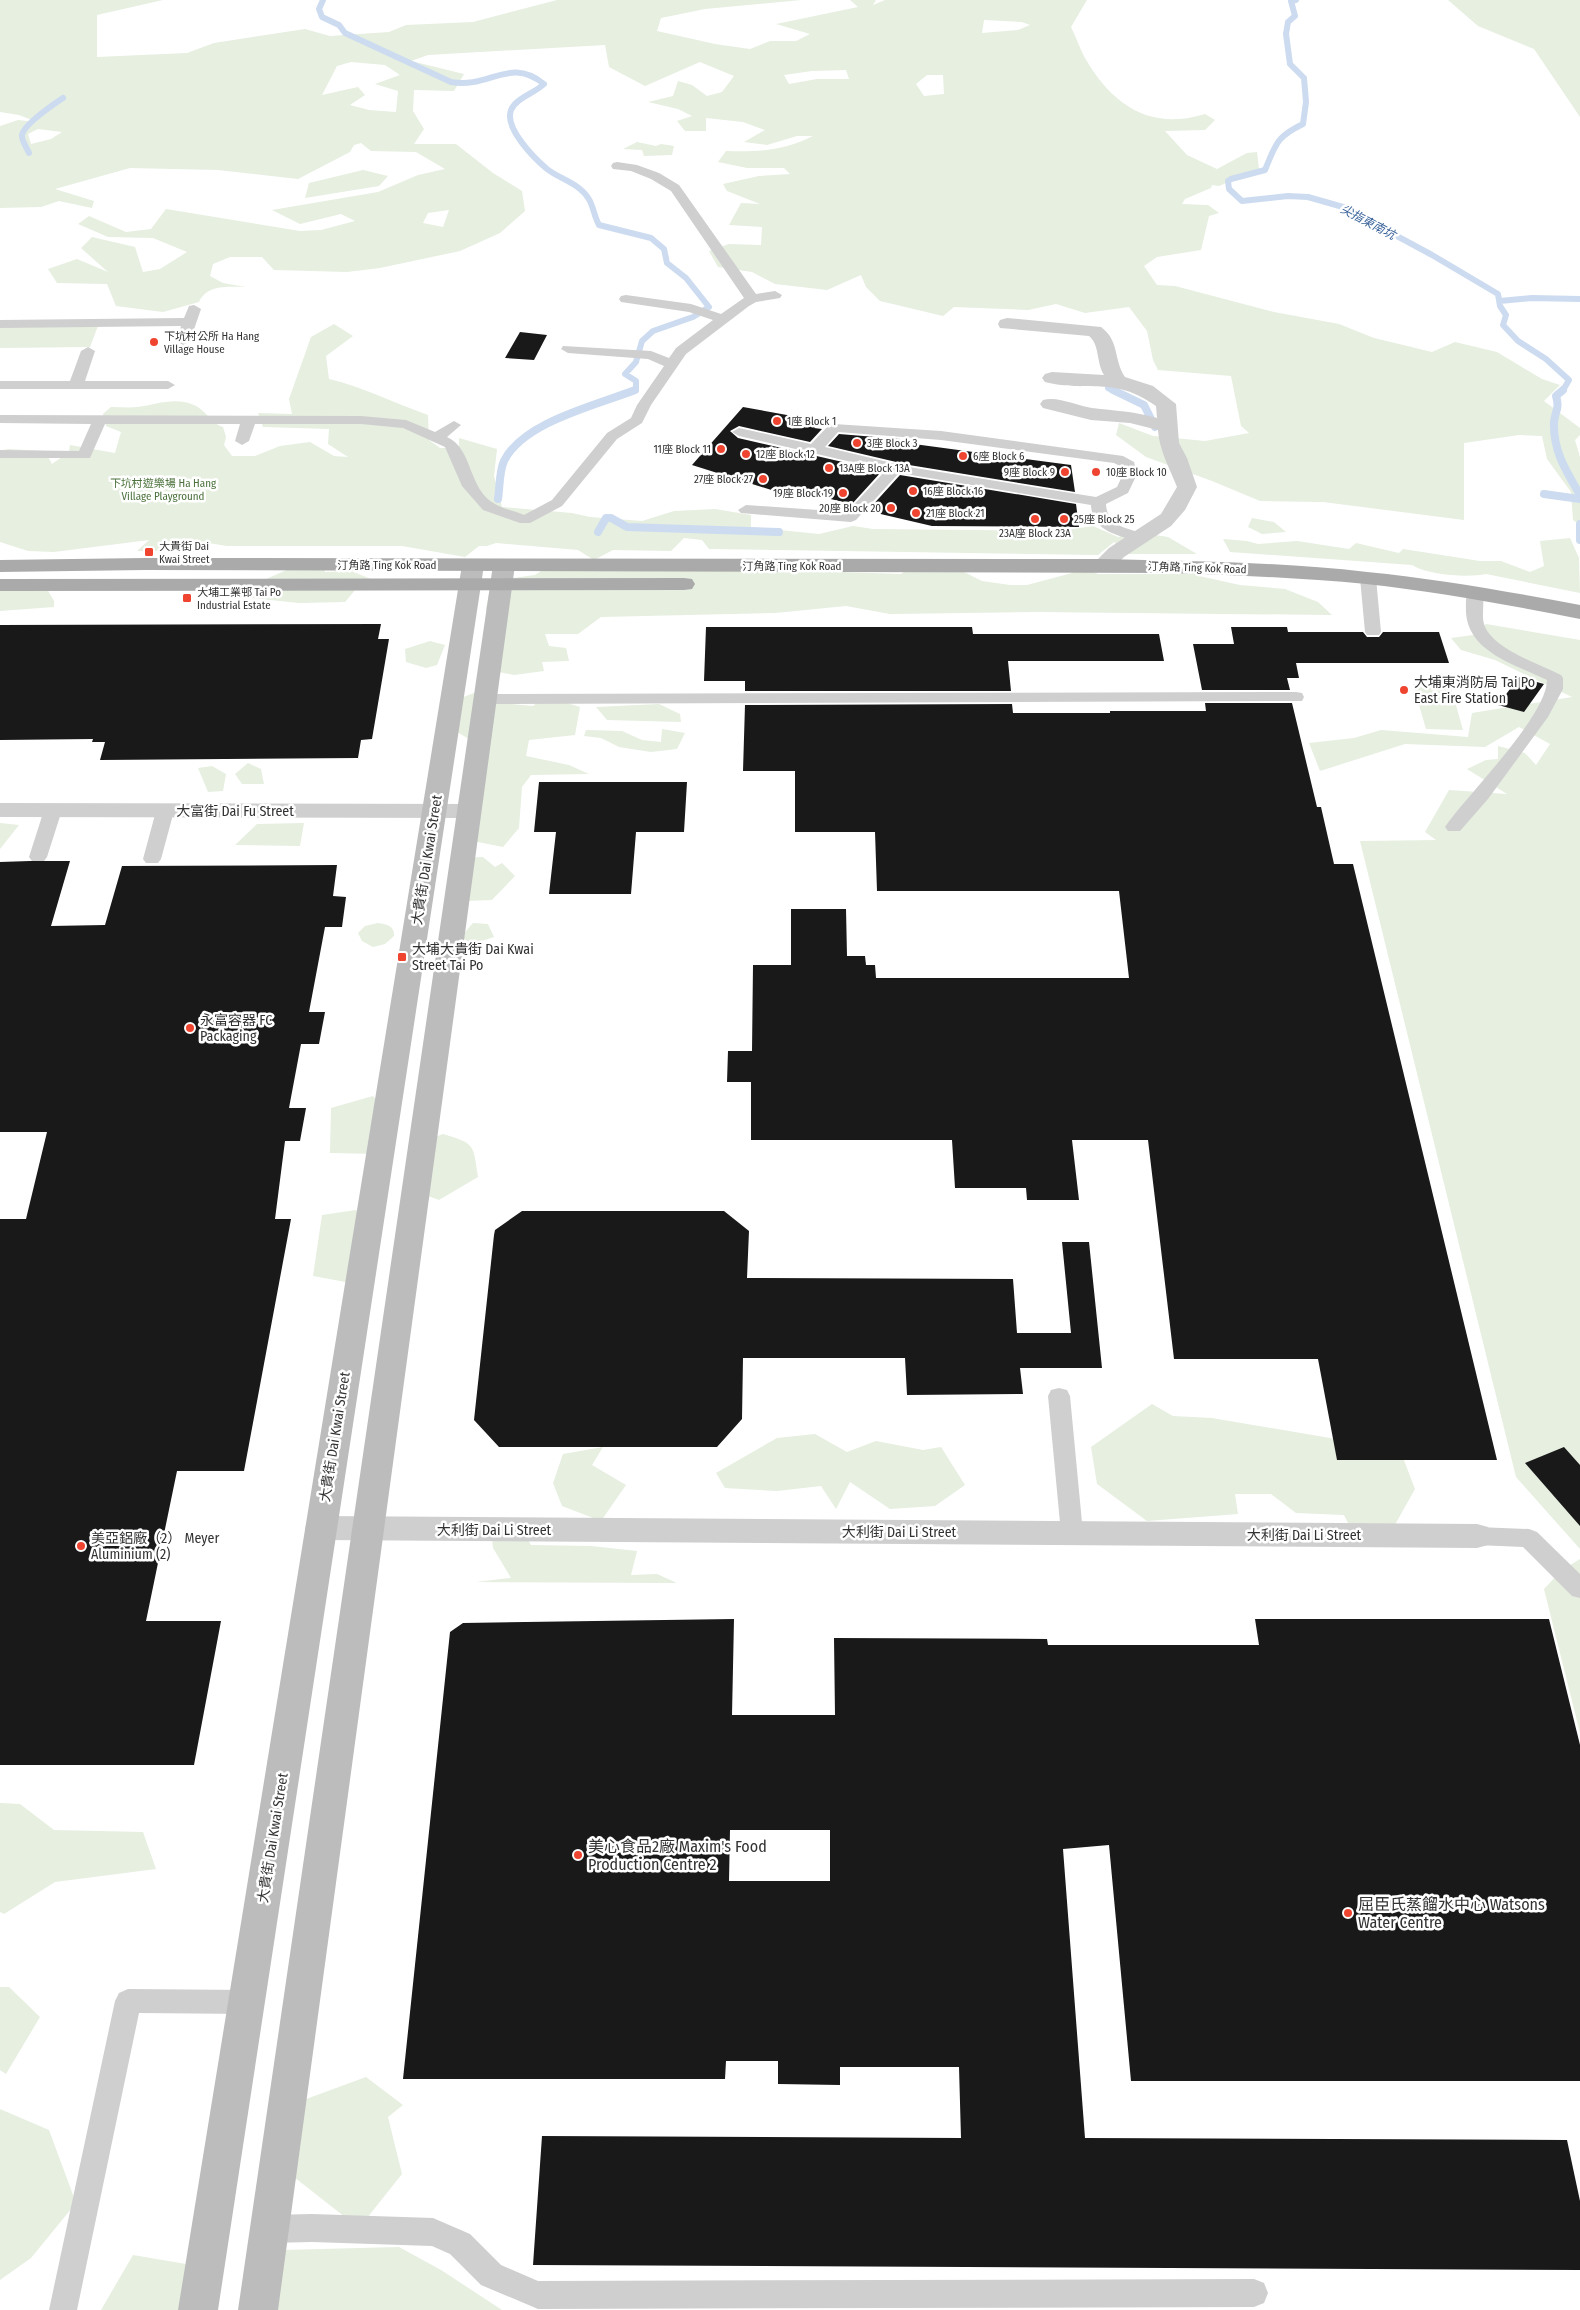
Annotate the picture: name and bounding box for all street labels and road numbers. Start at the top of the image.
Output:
street label: 汀角路 Ting Kok Road [338,559,436,572]
street label: 汀角路 Ting Kok Road [743,560,841,573]
street label: 汀角路 Ting Kok Road [1147,560,1247,576]
street label: 大貴街 Dai Kwai Street [408,793,446,926]
street label: 大富街 Dai Fu Street [176,803,294,820]
street label: 大貴街 Dai Kwai Street [316,1370,354,1503]
street label: 大利街 Dai Li Street [437,1522,552,1539]
street label: 大利街 Dai Li Street [842,1524,957,1541]
street label: 大利街 Dai Li Street [1247,1527,1362,1544]
street label: 大貴街 Dai Kwai Street [254,1771,292,1904]

